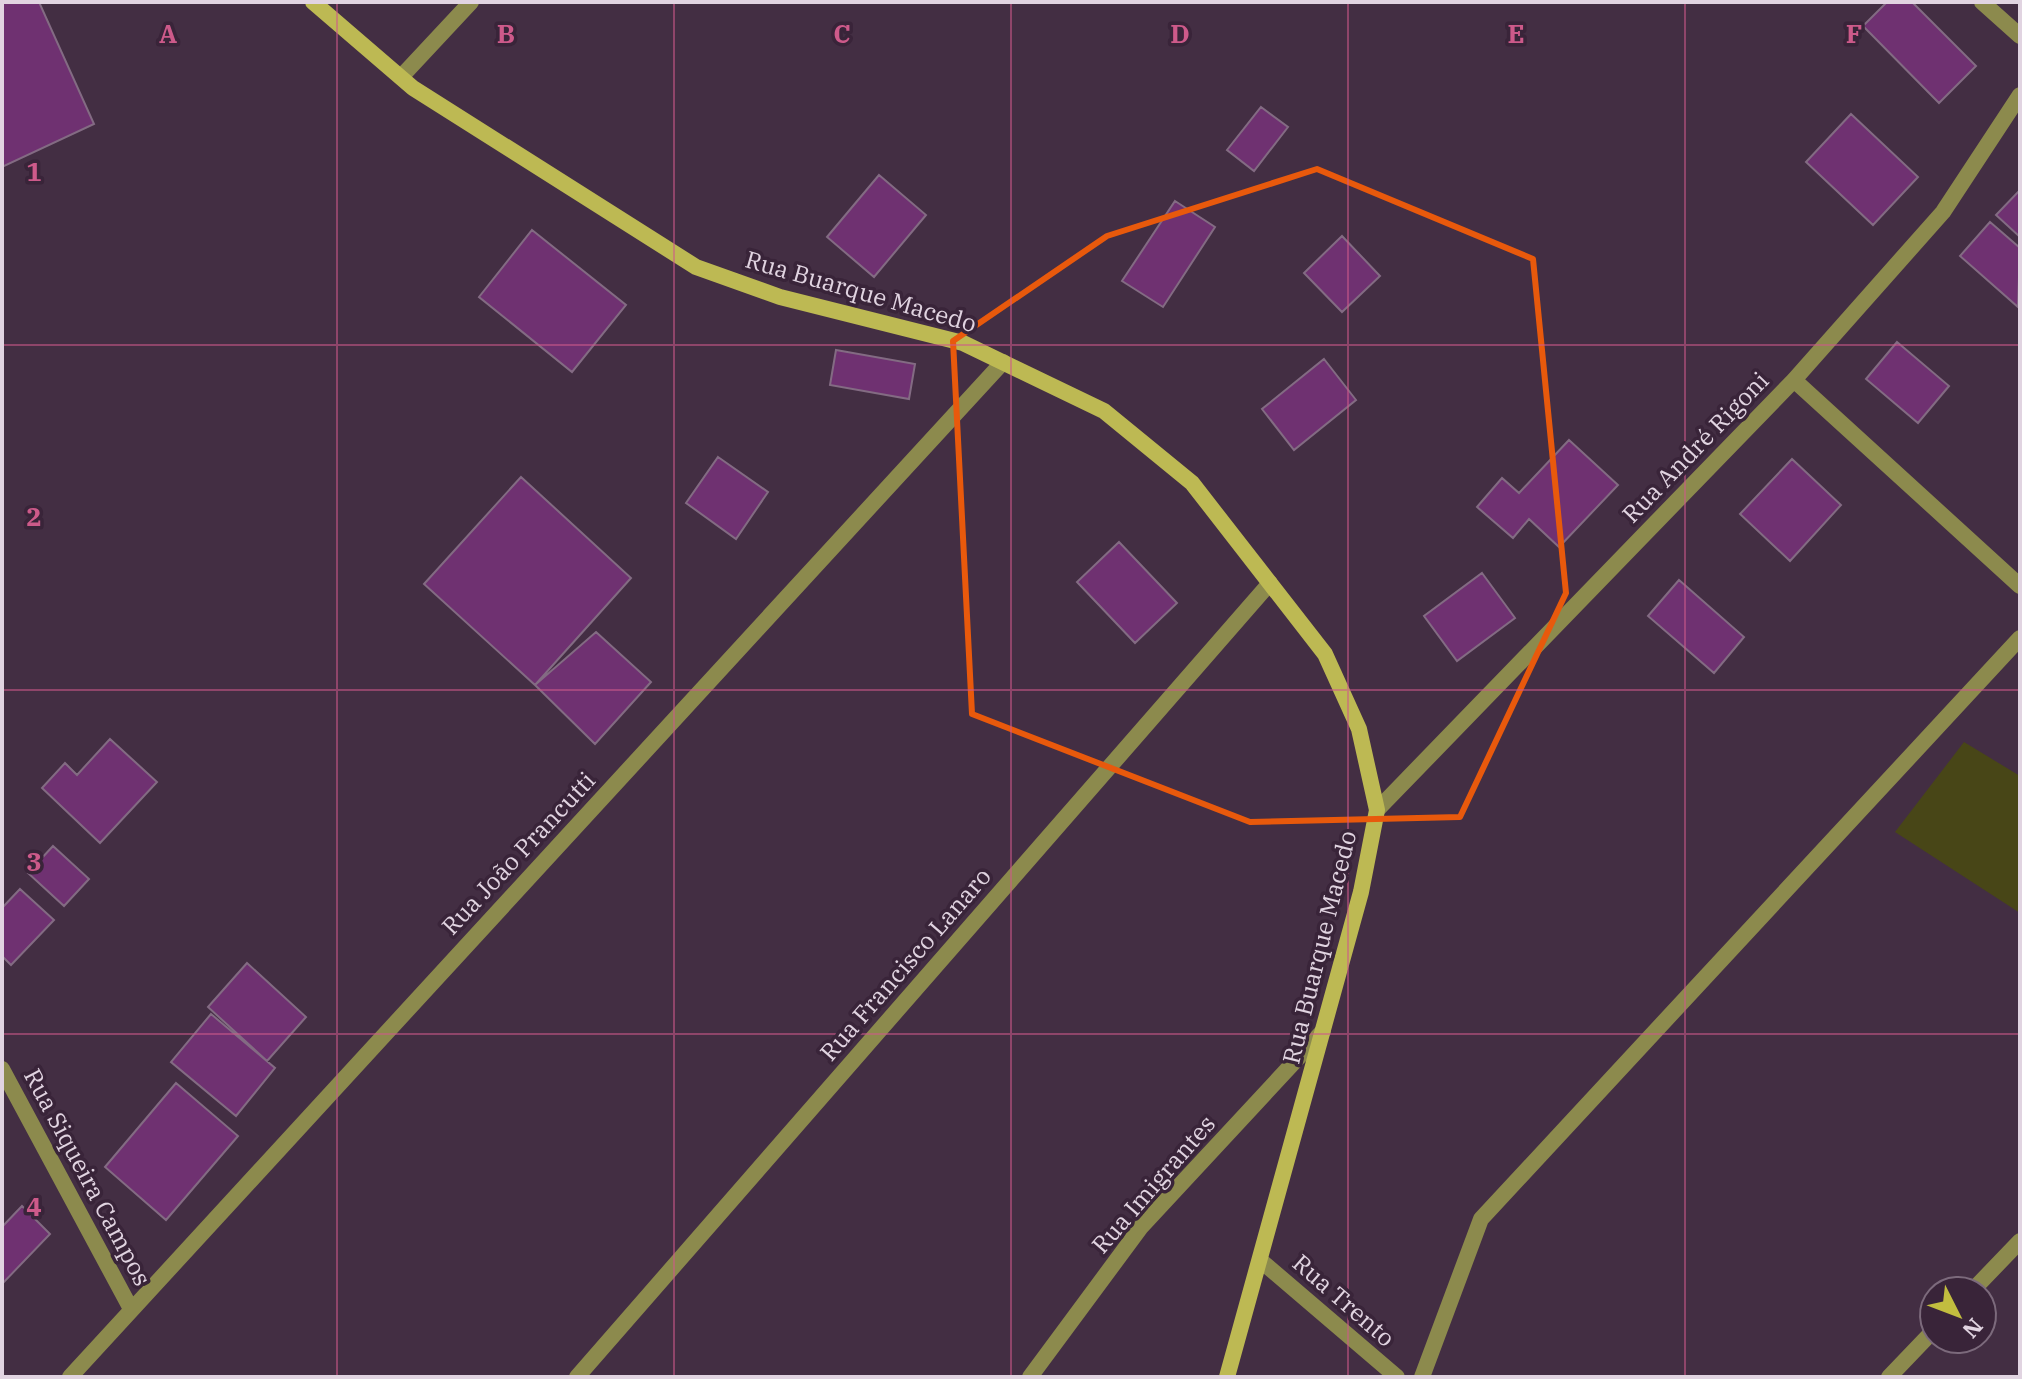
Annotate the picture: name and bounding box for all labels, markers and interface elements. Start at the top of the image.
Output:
text: A [159,16,177,50]
text: B [497,16,515,50]
text: C [833,16,851,50]
text: D [1170,16,1190,50]
text: E [1507,16,1525,50]
text: F [1846,16,1862,50]
text: 1 [26,154,42,188]
street label: Rua Buarque Macedo [742,243,980,339]
street label: Rua André Rigoni [1615,365,1775,529]
text: 2 [26,499,42,533]
street label: Rua João Prancutti [434,765,602,941]
street label: Rua Buarque Macedo [1275,827,1363,1067]
text: 3 [26,844,42,878]
street label: Rua Francisco Lanaro [812,861,998,1067]
street label: Rua Siqueira Campos [17,1063,159,1291]
street label: Rua Imigrantes [1084,1108,1222,1260]
text: 4 [26,1189,42,1223]
street label: Rua Trento [1286,1247,1402,1353]
north arrow [1918,1275,1998,1355]
text: N [1957,1313,1990,1345]

